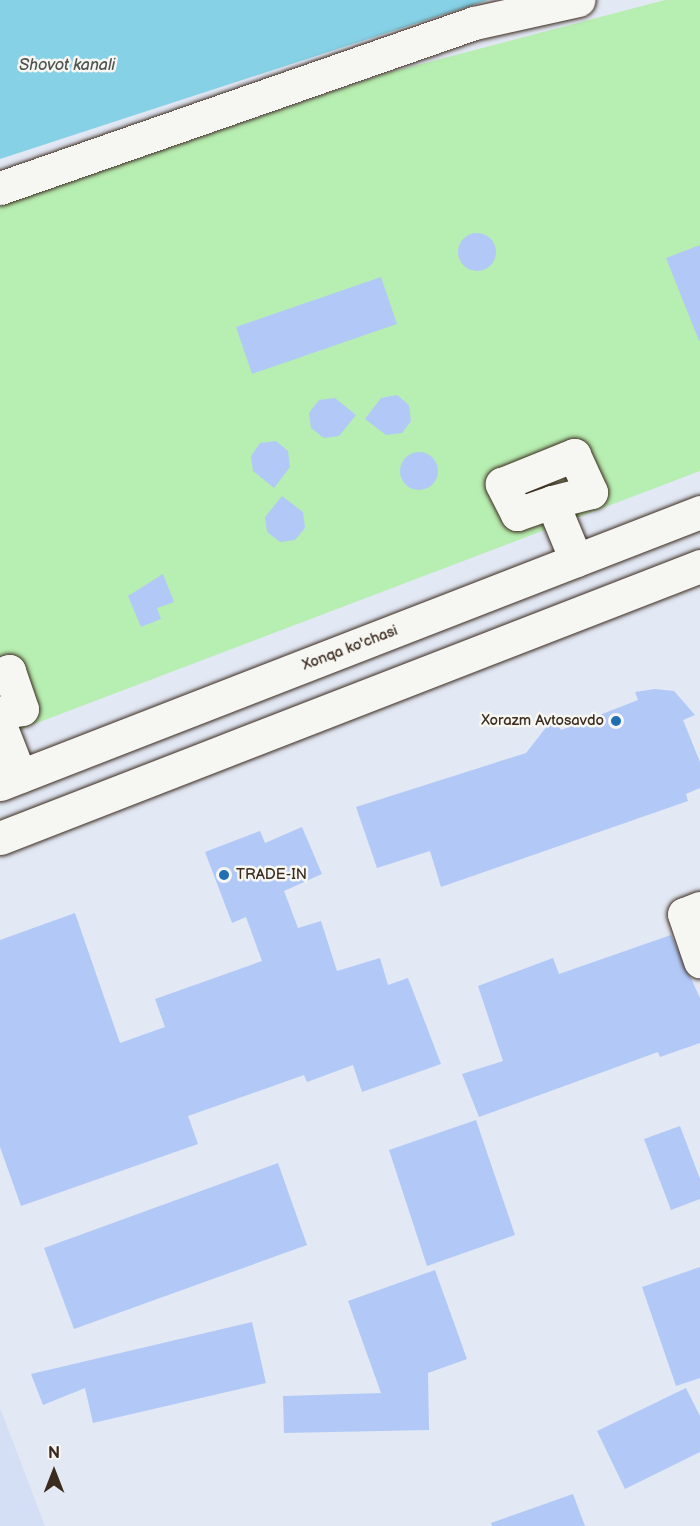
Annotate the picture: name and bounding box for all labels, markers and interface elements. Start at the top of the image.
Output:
water label: Shovot kanali [19,56,115,76]
street label: Xonqa ko'chasi [300,622,400,674]
place label: Xorazm Avtosavdo [481,712,604,730]
marker: Xorazm Avtosavdo [609,714,623,728]
place label: TRADE-IN [236,866,307,884]
marker: TRADE-IN [217,868,231,882]
north arrow [24,1442,84,1502]
text: N [48,1444,60,1463]

